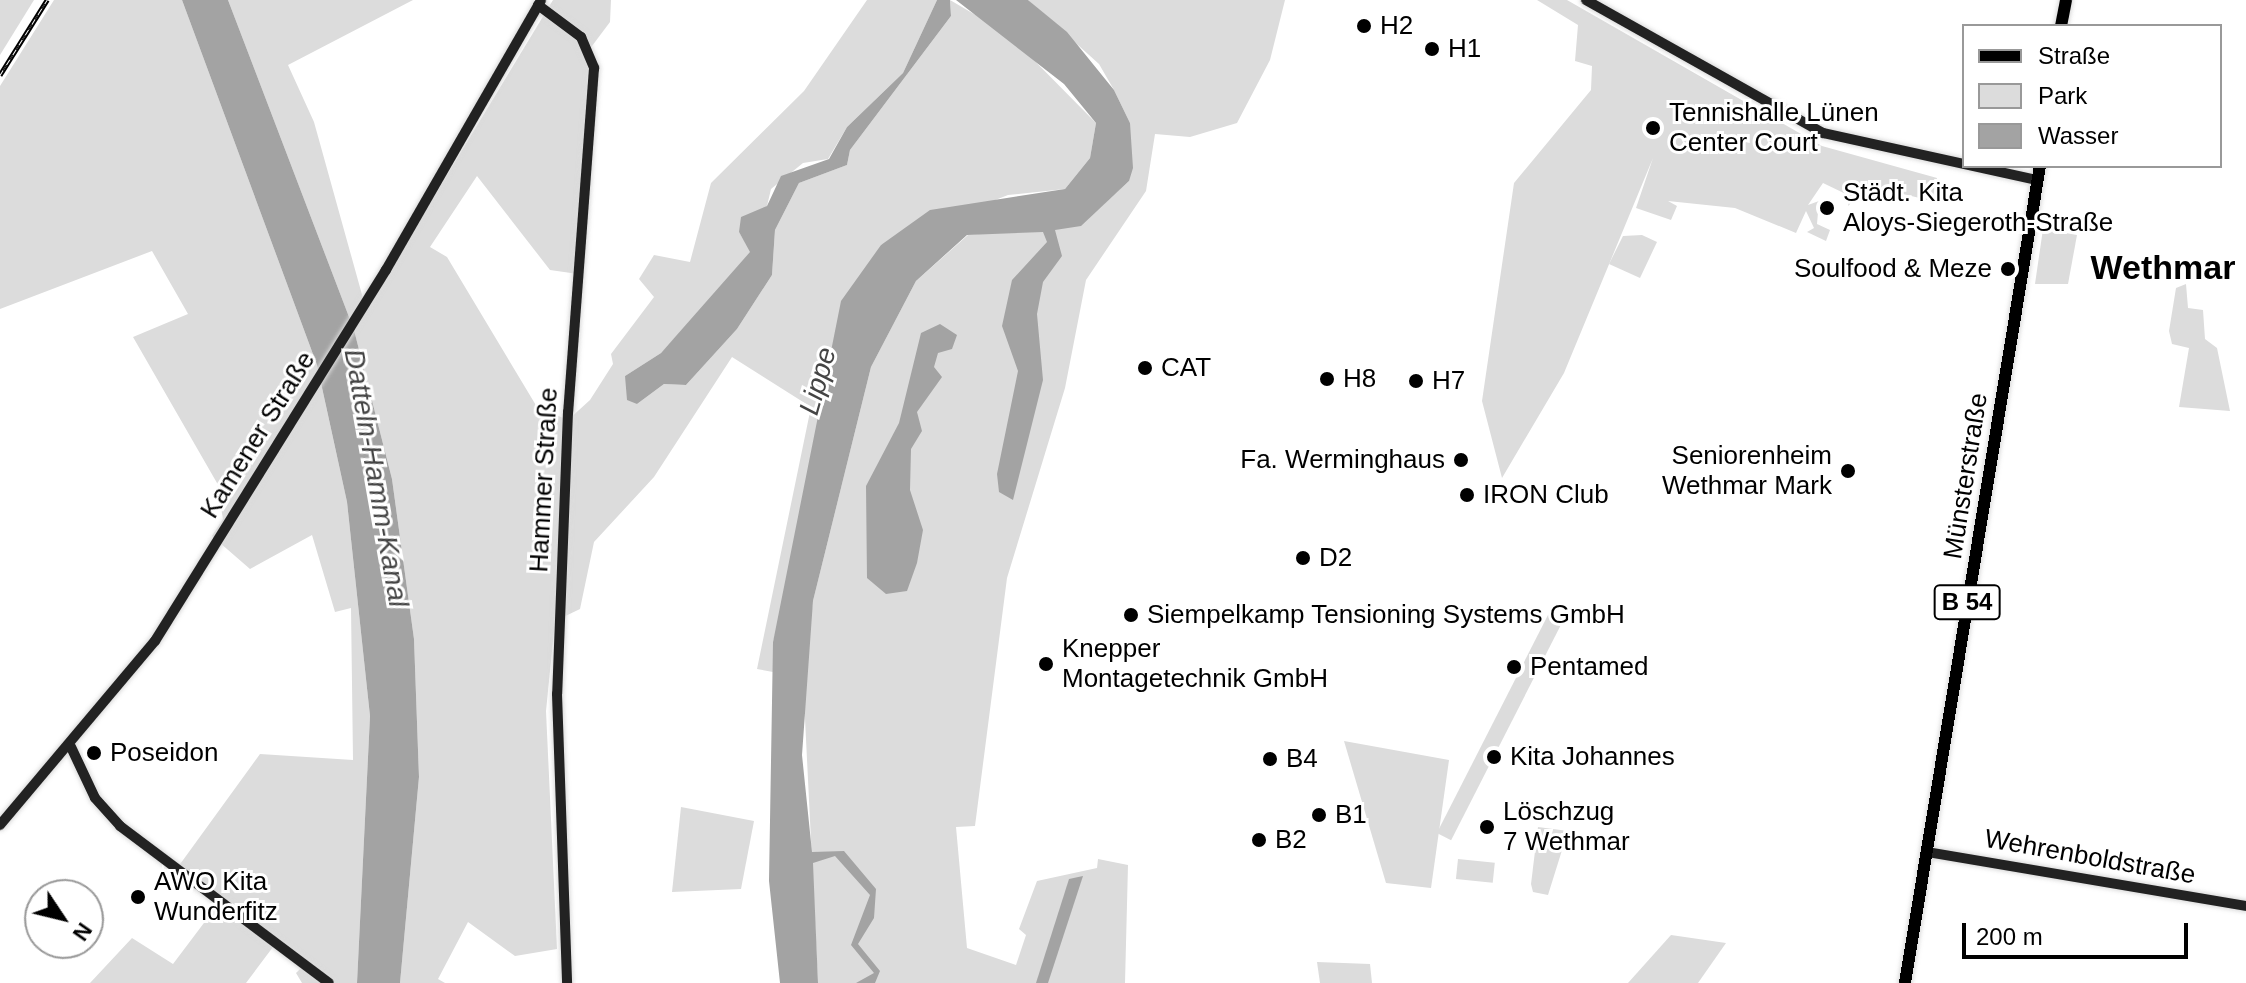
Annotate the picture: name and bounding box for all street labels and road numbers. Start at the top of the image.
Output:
street label: Kamener Straße [194,346,322,524]
street label: Hammer Straße [524,387,564,573]
street label: Münsterstraße [1937,391,1995,561]
road number: B 54 [1933,582,2001,622]
street label: Wehrenboldstraße [1982,823,2198,891]

